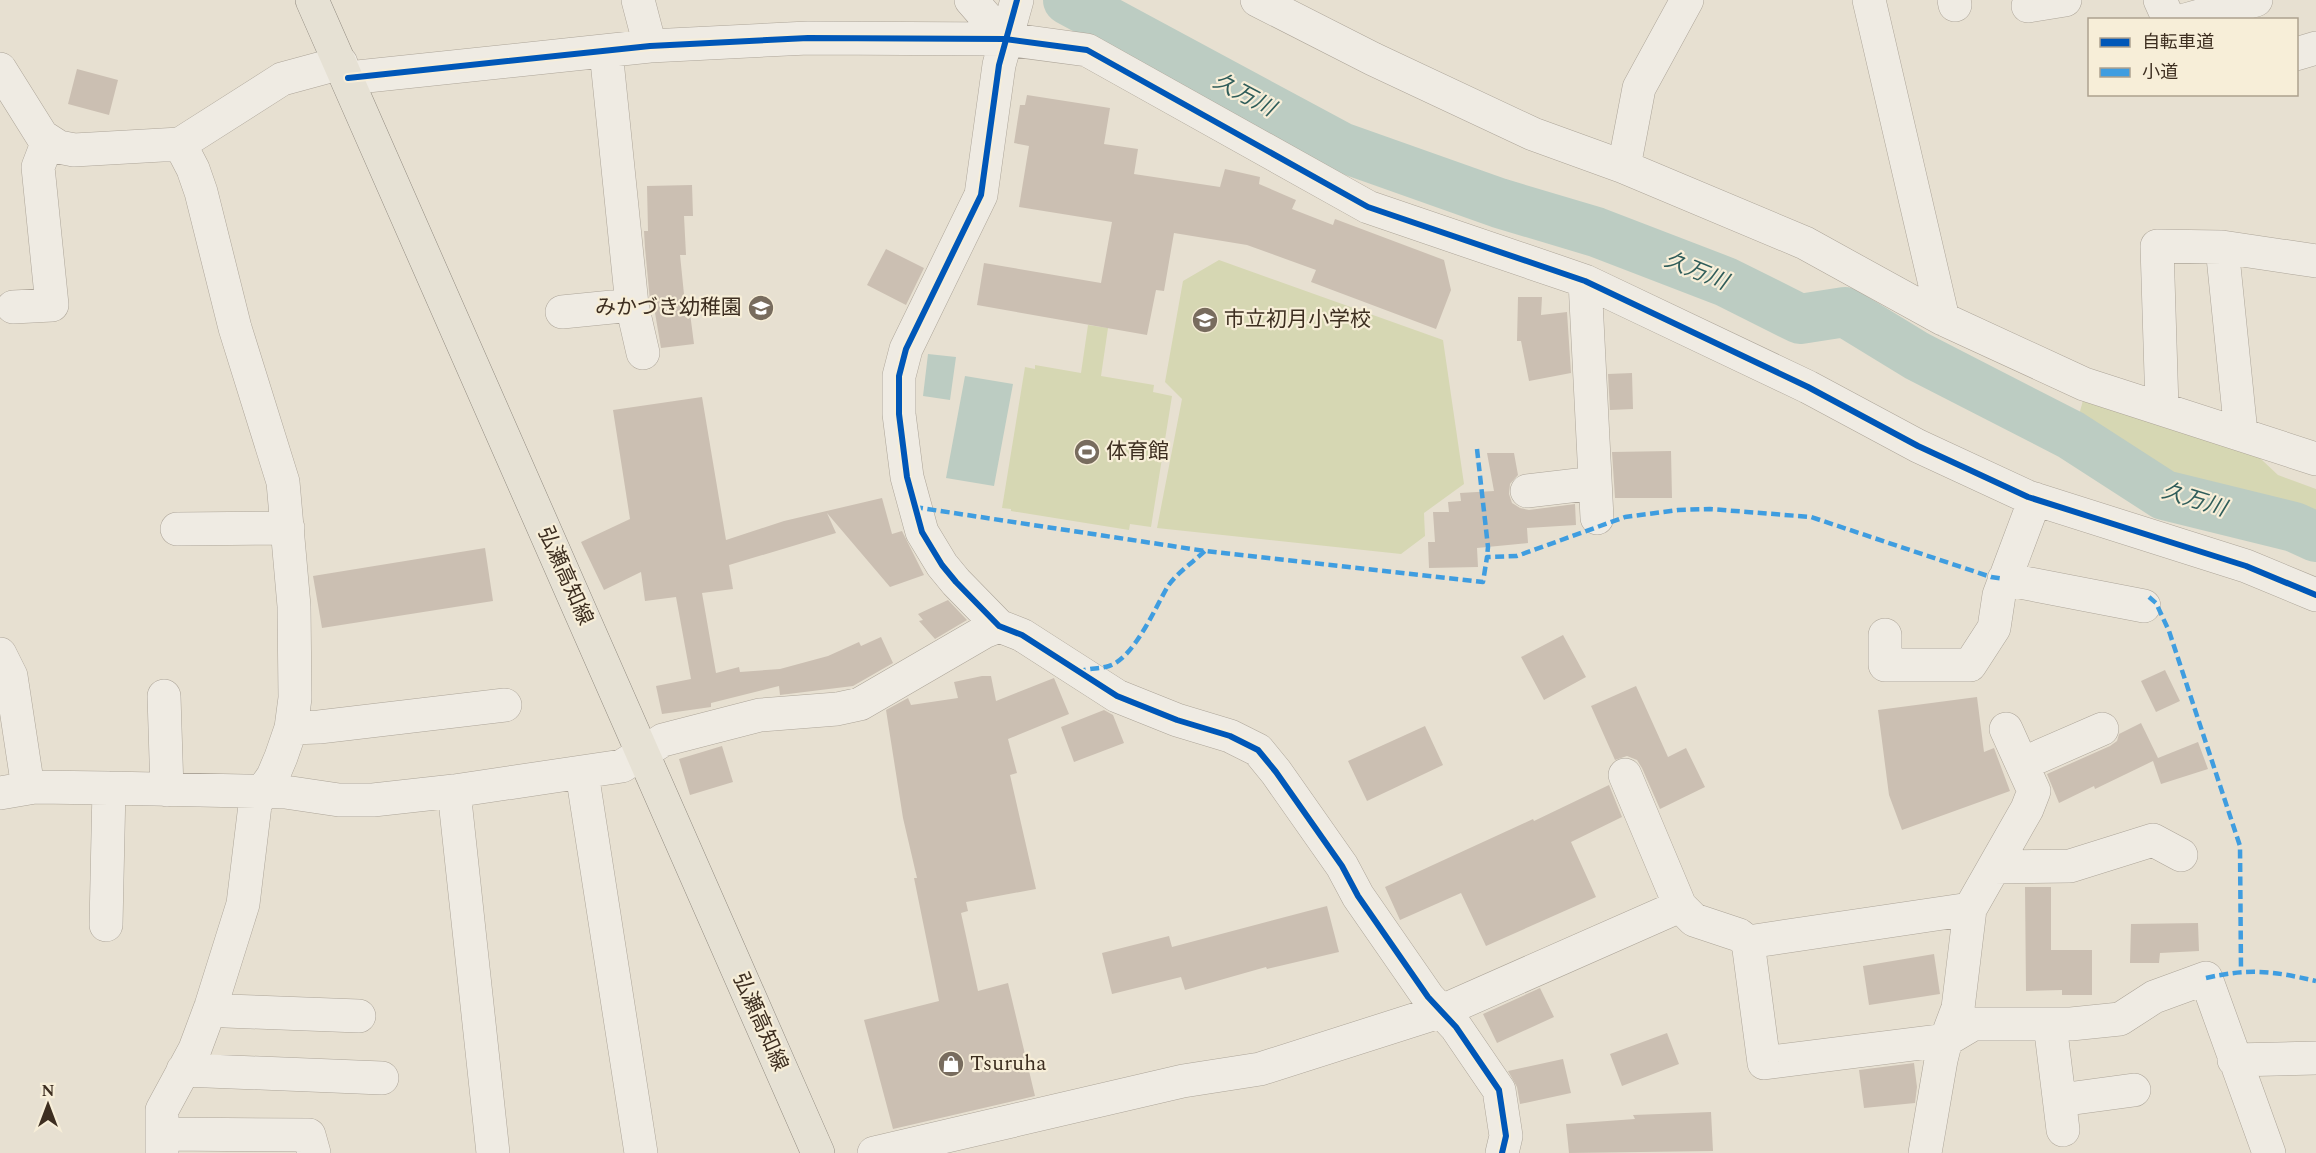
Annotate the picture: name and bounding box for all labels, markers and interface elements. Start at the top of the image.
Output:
legend [2088,18,2298,96]
text: 自転車道 [2142,29,2214,56]
text: 小道 [2142,59,2178,86]
water label: 久万川 [1207,65,1283,126]
water label: 久万川 [1659,243,1735,299]
place label: みかづき幼稚園 [595,292,742,324]
school or university icon: みかづき幼稚園 [746,293,776,323]
place label: 市立初月小学校 [1224,304,1371,336]
school or university icon: 市立初月小学校 [1190,305,1220,335]
place label: 体育館 [1106,436,1169,468]
sports icon: 体育館 [1072,437,1102,467]
water label: 久万川 [2158,475,2232,526]
street label: 弘瀬高知線 [529,522,601,630]
street label: 弘瀬高知線 [724,968,796,1076]
place label: Tsuruha [970,1048,1047,1080]
shop icon: Tsuruha [936,1049,966,1079]
north arrow [18,1075,78,1135]
text: N [41,1079,55,1103]

